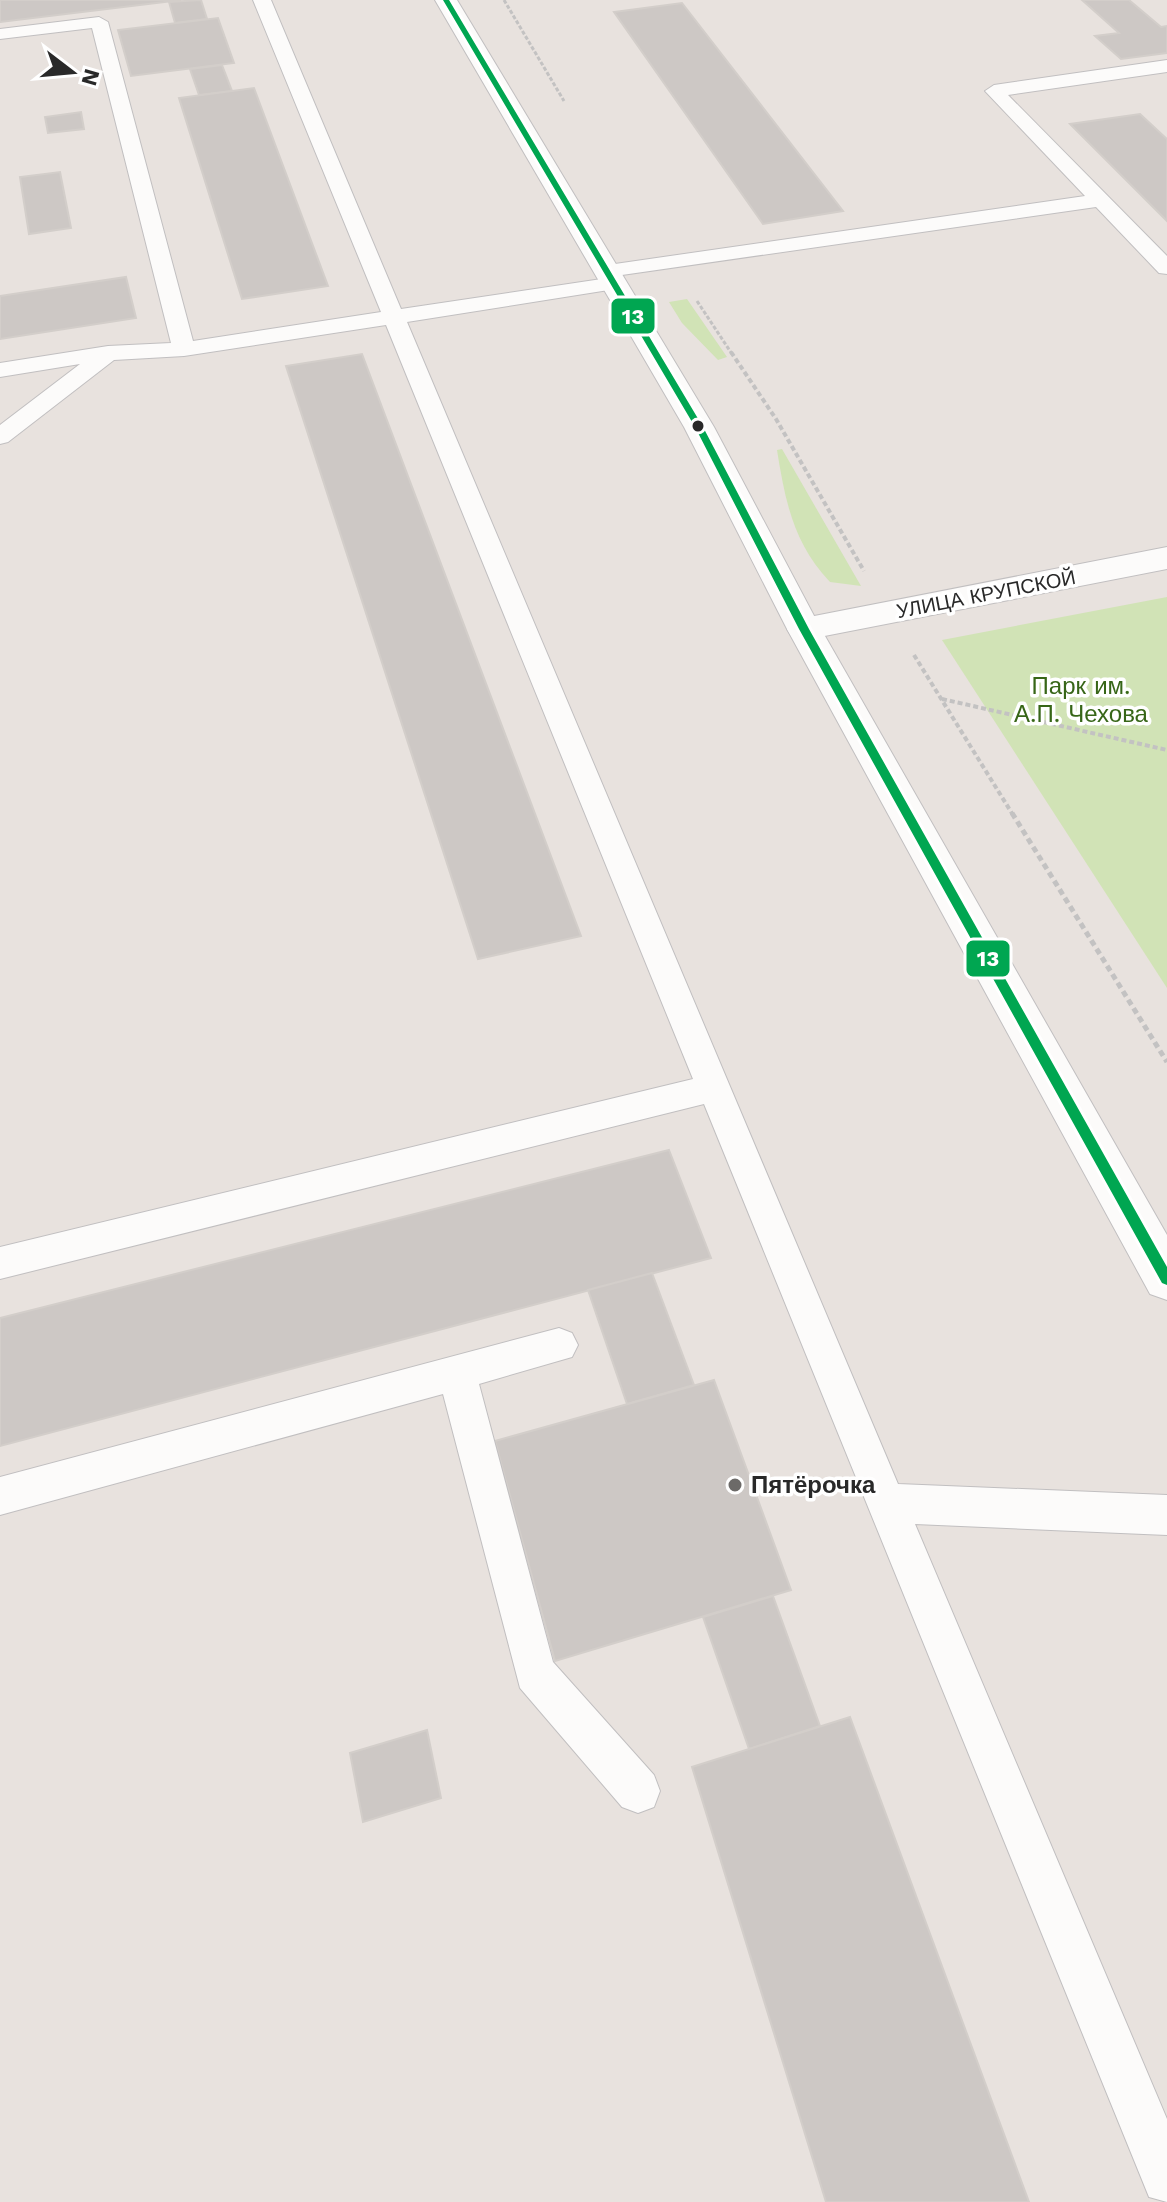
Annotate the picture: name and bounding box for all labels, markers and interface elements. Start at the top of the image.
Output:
north arrow [32,32,112,112]
text: N [76,66,105,89]
line badge: 13 [610,297,656,335]
text: 13 [622,304,644,329]
unlabelled marker [690,418,706,434]
street label: УЛИЦА КРУПСКОЙ [894,565,1078,623]
park label: Парк им. А.П. Чехова [1014,672,1149,728]
line badge: 13 [965,939,1011,978]
text: 13 [977,946,999,971]
place label: Пятёрочка [751,1471,876,1499]
marker: Пятёрочка [726,1476,744,1494]

